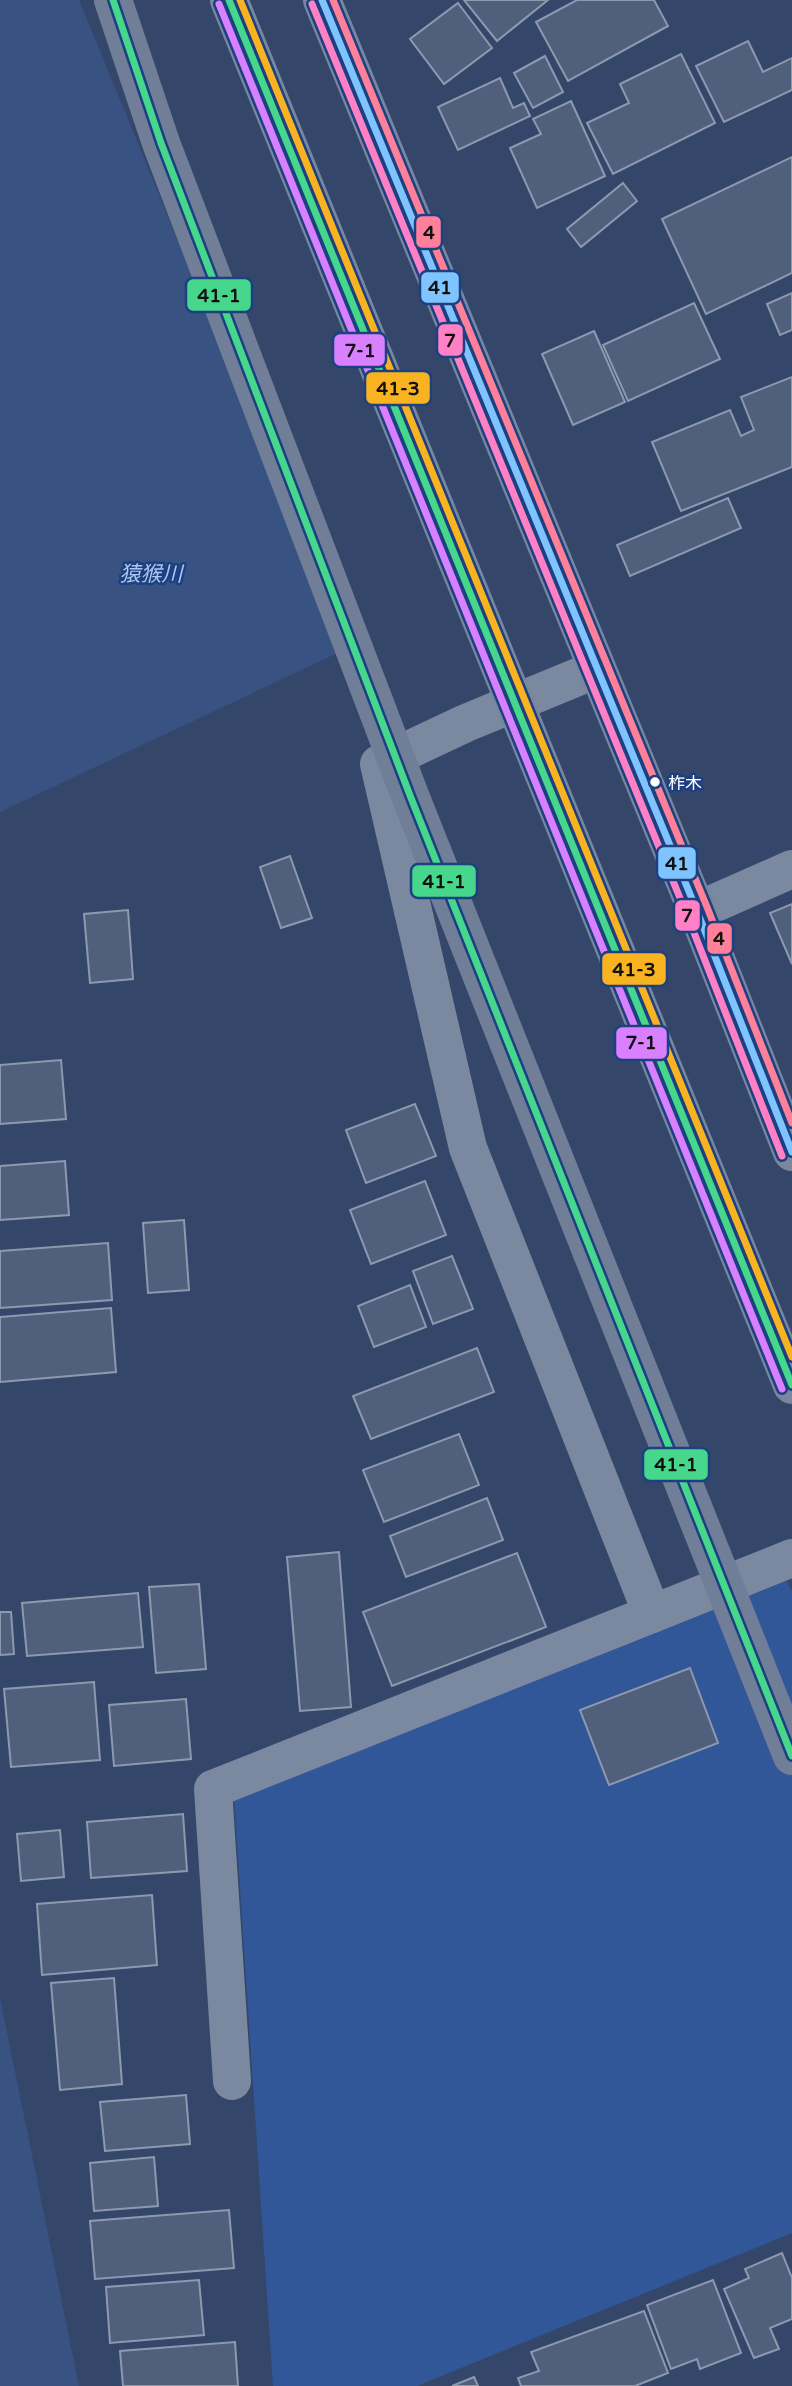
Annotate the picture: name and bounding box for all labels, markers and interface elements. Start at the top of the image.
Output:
line badge: 4 [415,215,442,249]
text: 4 [423,222,435,244]
line badge: 41 [420,271,460,304]
text: 41 [428,277,452,299]
line badge: 41-1 [186,278,252,312]
text: 41-1 [197,285,241,307]
line badge: 7 [437,323,464,357]
text: 7 [444,330,456,352]
line badge: 7-1 [333,333,386,367]
text: 7-1 [344,340,376,362]
line badge: 41-3 [365,371,431,405]
text: 41-3 [376,378,420,400]
water label: 猿猴川 [120,562,184,587]
place label: 柞木 [668,773,702,794]
marker: 柞木 [648,775,662,789]
line badge: 41 [657,846,697,880]
text: 41 [665,853,689,875]
line badge: 41-1 [411,864,477,898]
text: 41-1 [422,871,466,893]
line badge: 7 [674,899,701,932]
text: 7 [681,905,693,927]
line badge: 4 [706,922,733,955]
text: 4 [713,928,725,950]
line badge: 41-3 [601,952,667,986]
text: 41-3 [612,959,656,981]
line badge: 7-1 [615,1026,668,1060]
text: 7-1 [625,1032,657,1054]
line badge: 41-1 [643,1448,709,1481]
text: 41-1 [654,1454,698,1476]

